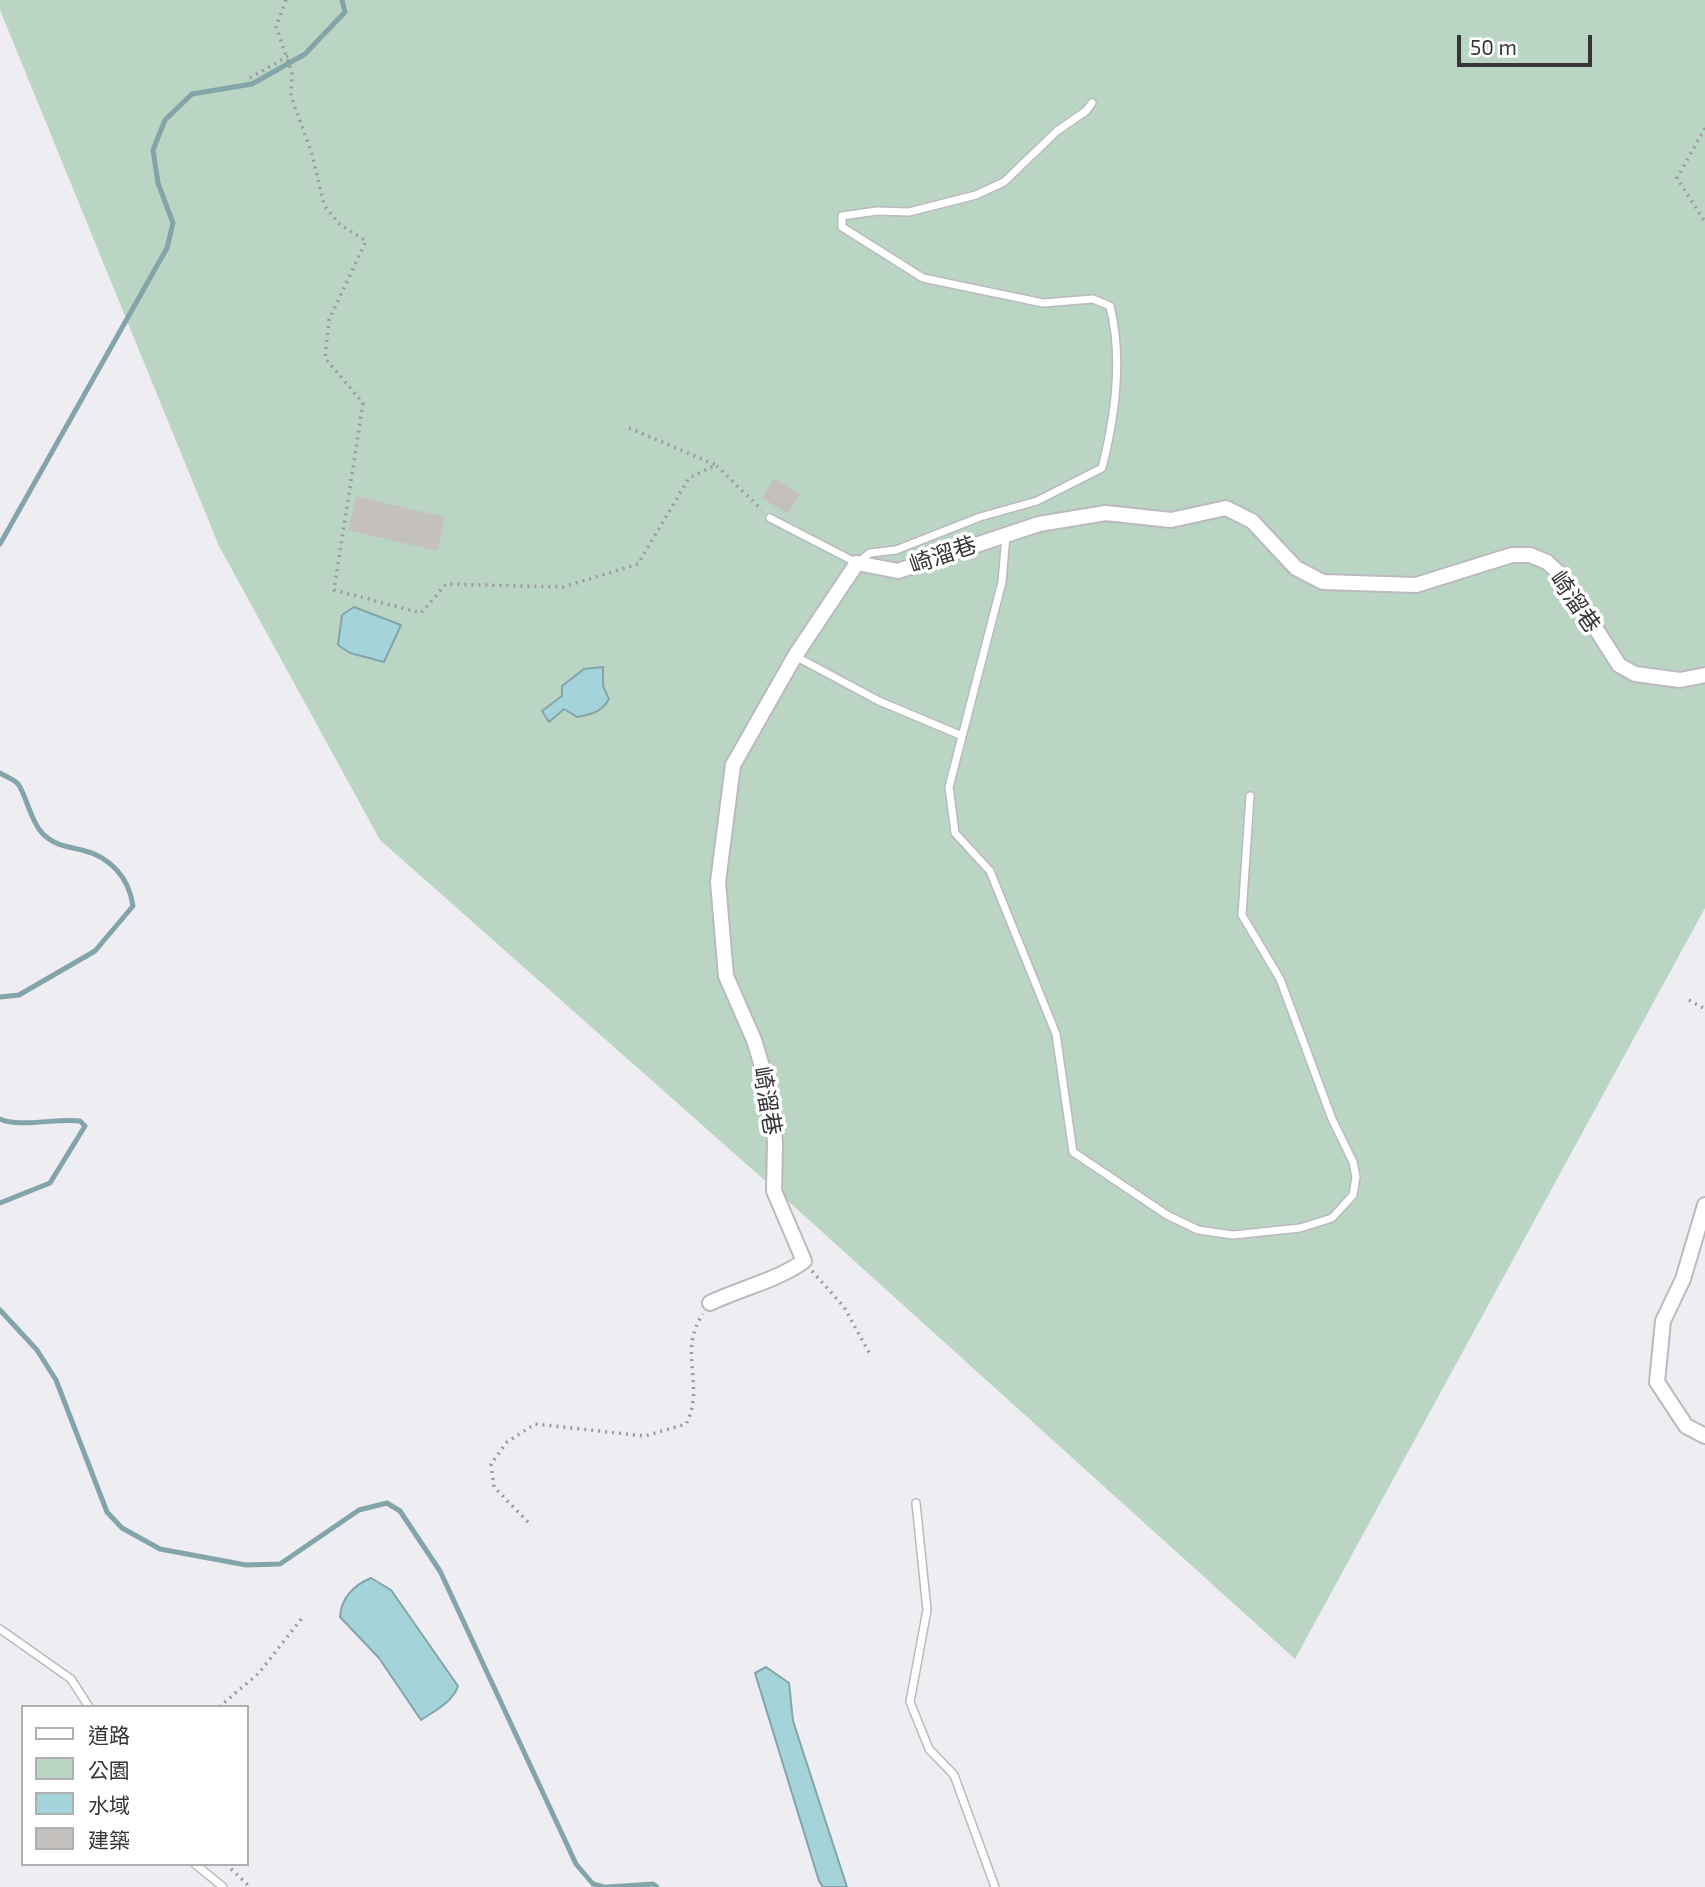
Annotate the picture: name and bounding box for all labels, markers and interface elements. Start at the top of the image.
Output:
scale bar [1460,21,1595,65]
text: 50 m [1470,34,1517,59]
street label: 崎溜巷 [906,531,980,579]
street label: 崎溜巷 [1544,566,1606,638]
street label: 崎溜巷 [747,1065,787,1137]
legend [21,1705,248,1866]
text: 道路 [88,1722,130,1747]
text: 公園 [88,1757,130,1782]
text: 水域 [88,1792,130,1817]
text: 建築 [88,1827,130,1852]

